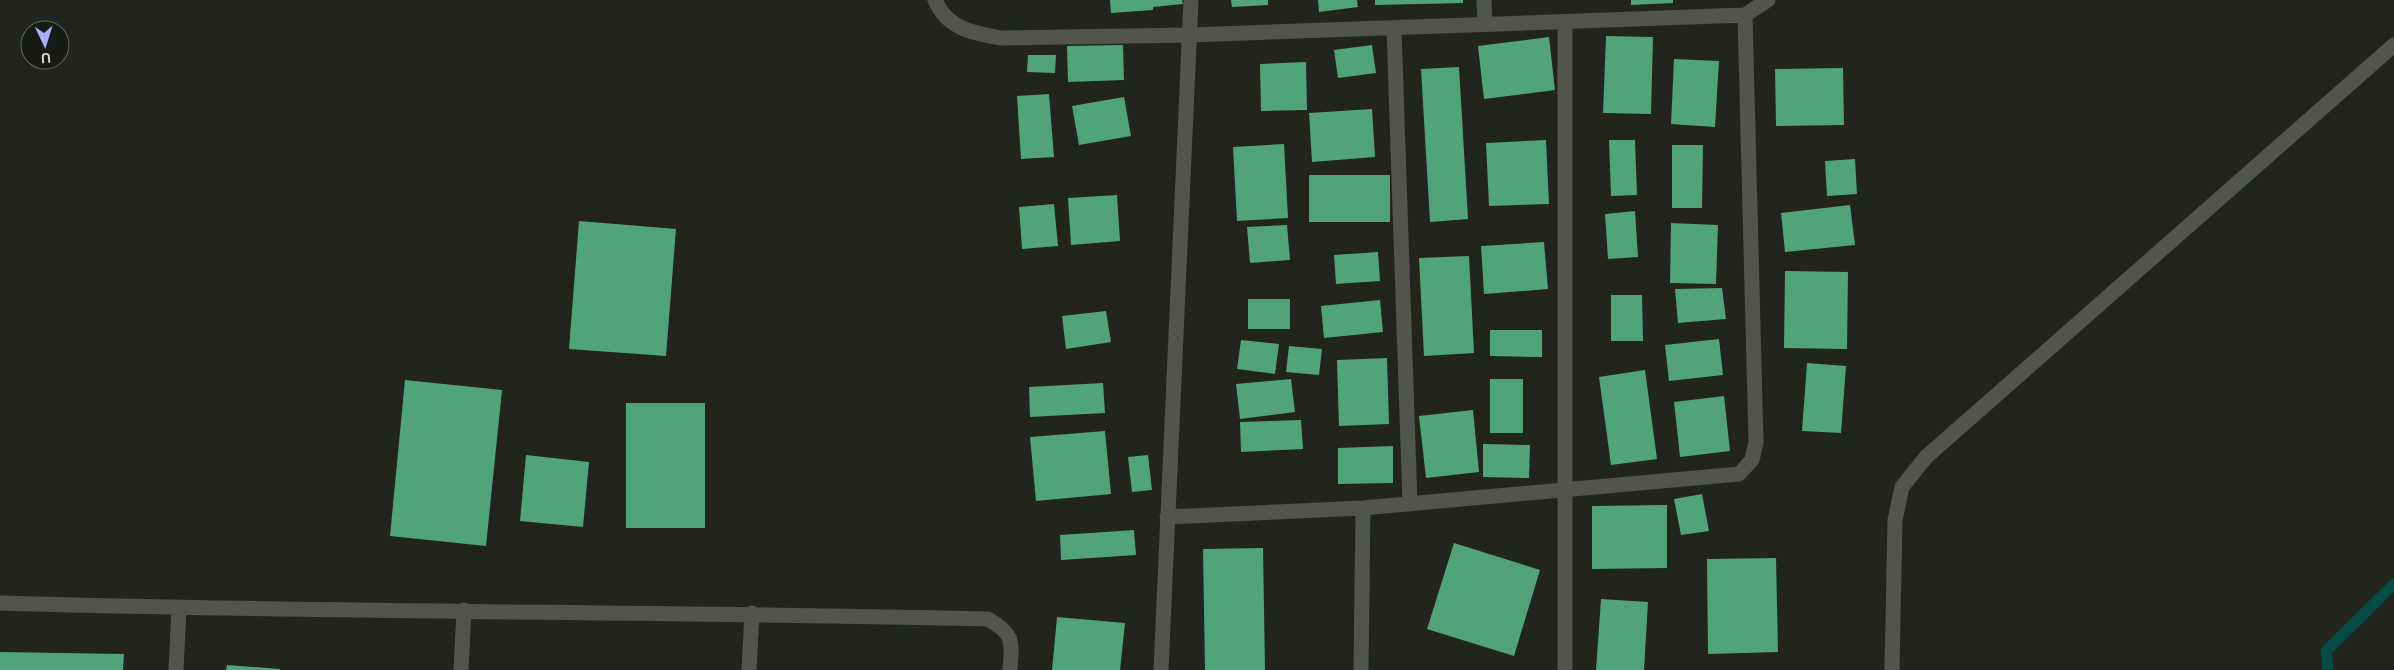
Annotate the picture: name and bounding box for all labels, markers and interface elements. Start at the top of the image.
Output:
north arrow [20,20,70,70]
text: U [40,49,51,66]

